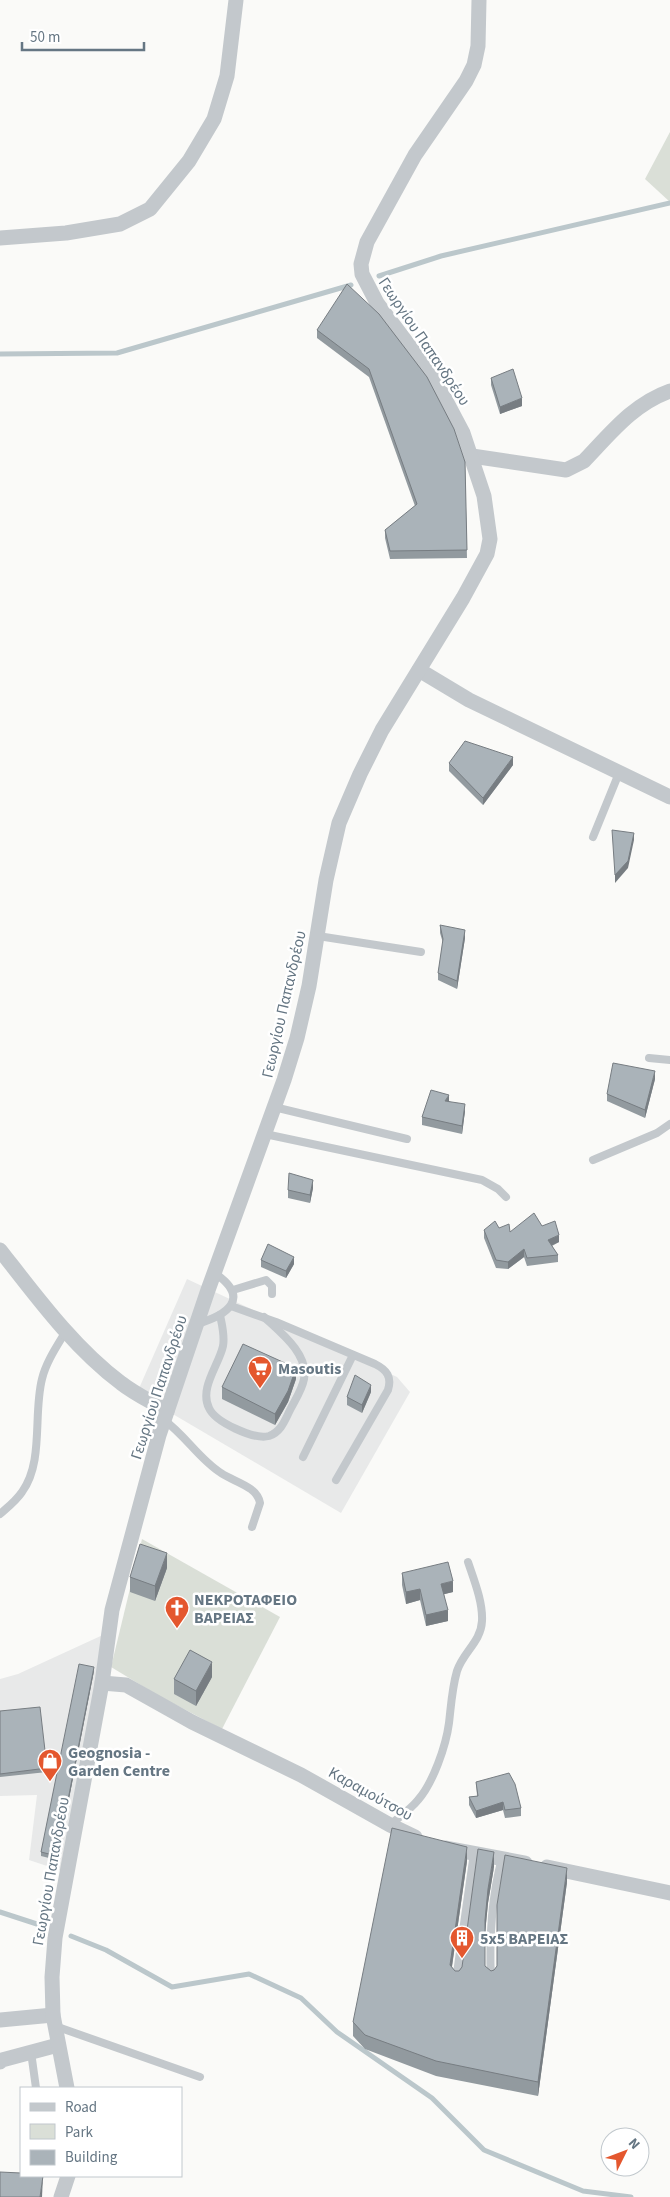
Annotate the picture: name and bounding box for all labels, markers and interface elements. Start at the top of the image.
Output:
scale bar [22,20,145,52]
text: 50 m [30,27,60,48]
street label: Γεωργίου Παπανδρέου [373,273,475,410]
street label: Γεωργίου Παπανδρέου [256,928,312,1080]
street label: Γεωργίου Παπανδρέου [125,1312,193,1462]
supermarket icon: Masoutis [247,1355,273,1389]
place label: Masoutis [278,1358,341,1380]
place label: ΝΕΚΡΟΤΑΦΕΙΟ ΒΑΡΕΙΑΣ [194,1589,297,1629]
church icon: ΝΕΚΡΟΤΑΦΕΙΟ ΒΑΡΕΙΑΣ [164,1595,190,1629]
place label: Geognosia - Garden Centre [68,1742,170,1782]
shop icon: Geognosia - Garden Centre [37,1748,63,1782]
street label: Καραμούτσου [324,1762,417,1826]
street label: Γεωργίου Παπανδρέου [27,1795,75,1947]
building icon: 5x5 ΒΑΡΕΙΑΣ [449,1925,475,1959]
place label: 5x5 ΒΑΡΕΙΑΣ [480,1928,568,1950]
legend [20,2087,182,2177]
text: Road [65,2097,97,2118]
text: Park [65,2122,94,2143]
north arrow [600,2127,650,2177]
text: N [623,2134,644,2154]
text: Building [65,2147,118,2168]

